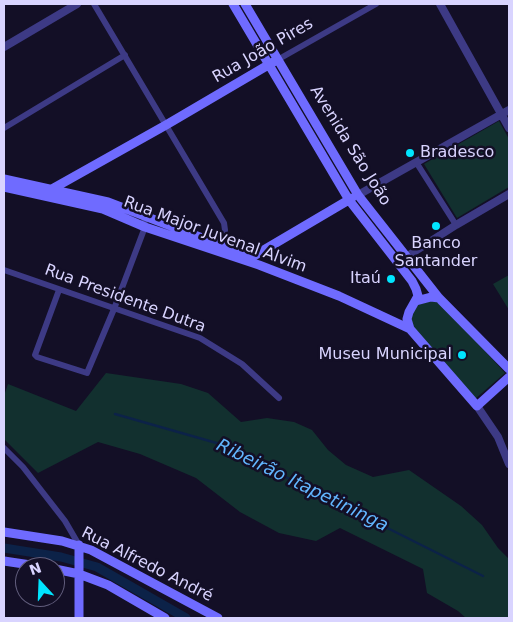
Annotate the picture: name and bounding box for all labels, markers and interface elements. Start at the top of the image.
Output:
street label: Rua João Pires [209,14,317,88]
street label: Avenida São João [305,82,395,210]
place label: Bradesco [420,143,494,163]
marker: Bradesco [404,147,416,159]
street label: Rua Major Juvenal Alvim [121,193,309,277]
marker: Banco Santander [430,220,442,232]
place label: Banco Santander [395,234,477,272]
street label: Rua Presidente Dutra [42,261,208,337]
place label: Itaú [350,269,381,289]
marker: Itaú [385,273,397,285]
place label: Museu Municipal [318,345,452,365]
marker: Museu Municipal [456,349,468,361]
water label: Ribeirão Itapetininga [213,435,391,537]
street label: Rua Alfredo André [78,524,216,606]
north arrow [15,557,65,607]
text: N [27,559,43,578]

